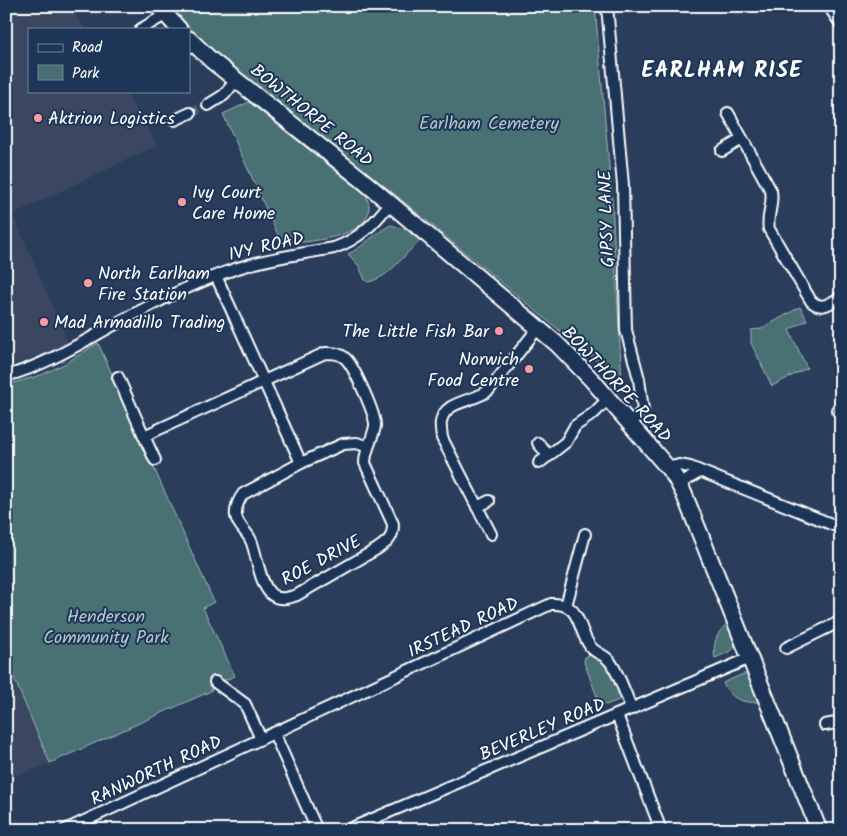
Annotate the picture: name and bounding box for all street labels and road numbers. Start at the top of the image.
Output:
street label: BOWTHORPE ROAD [243,57,379,175]
street label: GIPSY LANE [591,170,624,268]
street label: IVY ROAD [226,225,307,270]
street label: BOWTHORPE ROAD [554,320,678,451]
street label: ROE DRIVE [276,528,367,595]
street label: IRSTEAD ROAD [403,590,524,667]
street label: BEVERLEY ROAD [475,691,611,770]
street label: RANWORTH ROAD [86,728,228,815]

